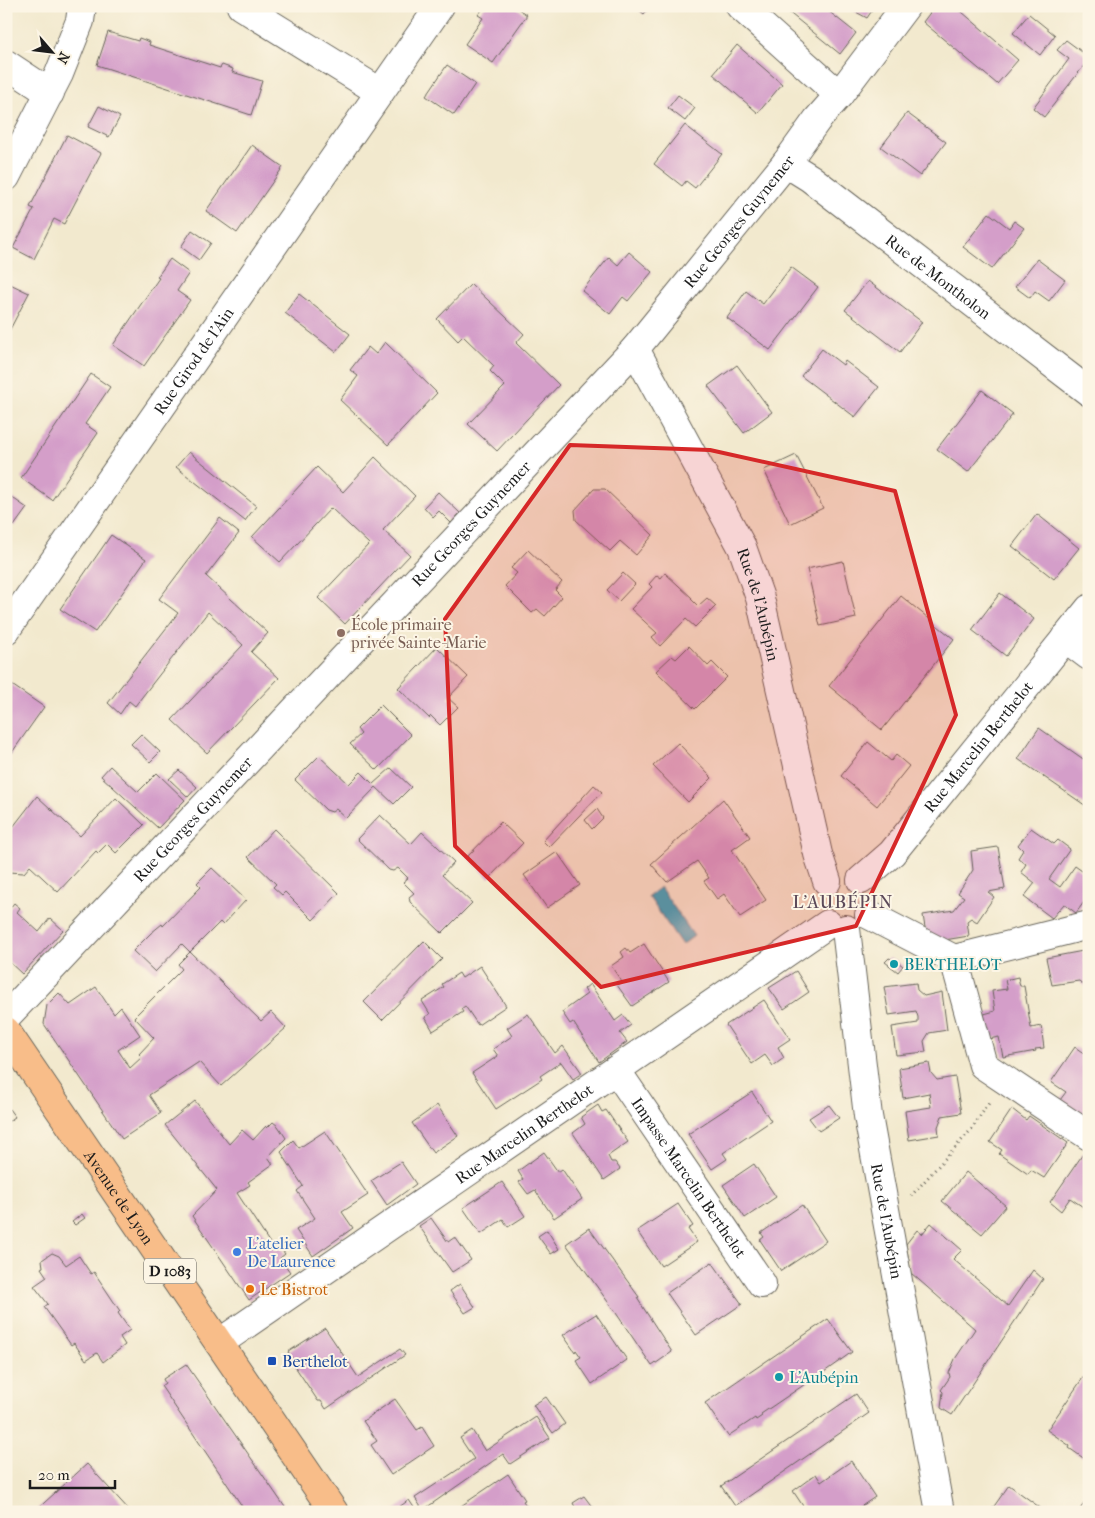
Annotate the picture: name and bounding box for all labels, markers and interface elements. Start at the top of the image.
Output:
north arrow [28,28,78,78]
text: N [53,49,73,67]
street label: Rue Georges Guynemer [679,151,798,291]
street label: Rue de Montholon [882,230,995,323]
street label: Rue Girod de l'Ain [149,303,238,418]
street label: Rue Georges Guynemer [407,457,535,590]
street label: Rue de l'Aubépin [733,545,784,664]
place label: École primaire privée Sainte-Marie [350,614,487,652]
marker: École primaire privée Sainte-Marie [335,627,347,639]
street label: Rue Marcelin Berthelot [919,677,1037,816]
street label: Rue Georges Guynemer [129,752,256,886]
district label: L'AUBÉPIN [792,891,894,913]
place label: BERTHELOT [904,955,1002,974]
marker: BERTHELOT [888,958,900,970]
street label: Rue Marcelin Berthelot [451,1079,597,1187]
street label: Impasse Marcelin Berthelot [628,1093,751,1262]
street label: Avenue de Lyon [80,1145,158,1248]
street label: Rue de l'Aubépin [867,1162,907,1281]
place label: L'atelier De Laurence [247,1234,336,1271]
marker: L'atelier De Laurence [231,1246,243,1258]
road number: D 1083 [144,1258,196,1284]
place label: Le Bistrot [260,1280,329,1299]
marker: Le Bistrot [244,1283,256,1295]
place label: Berthelot [282,1352,348,1371]
marker: Berthelot [266,1355,278,1367]
place label: L'Aubépin [789,1368,859,1387]
marker: L'Aubépin [773,1371,785,1383]
scale bar [30,1458,115,1490]
text: 20 m [38,1466,70,1484]

